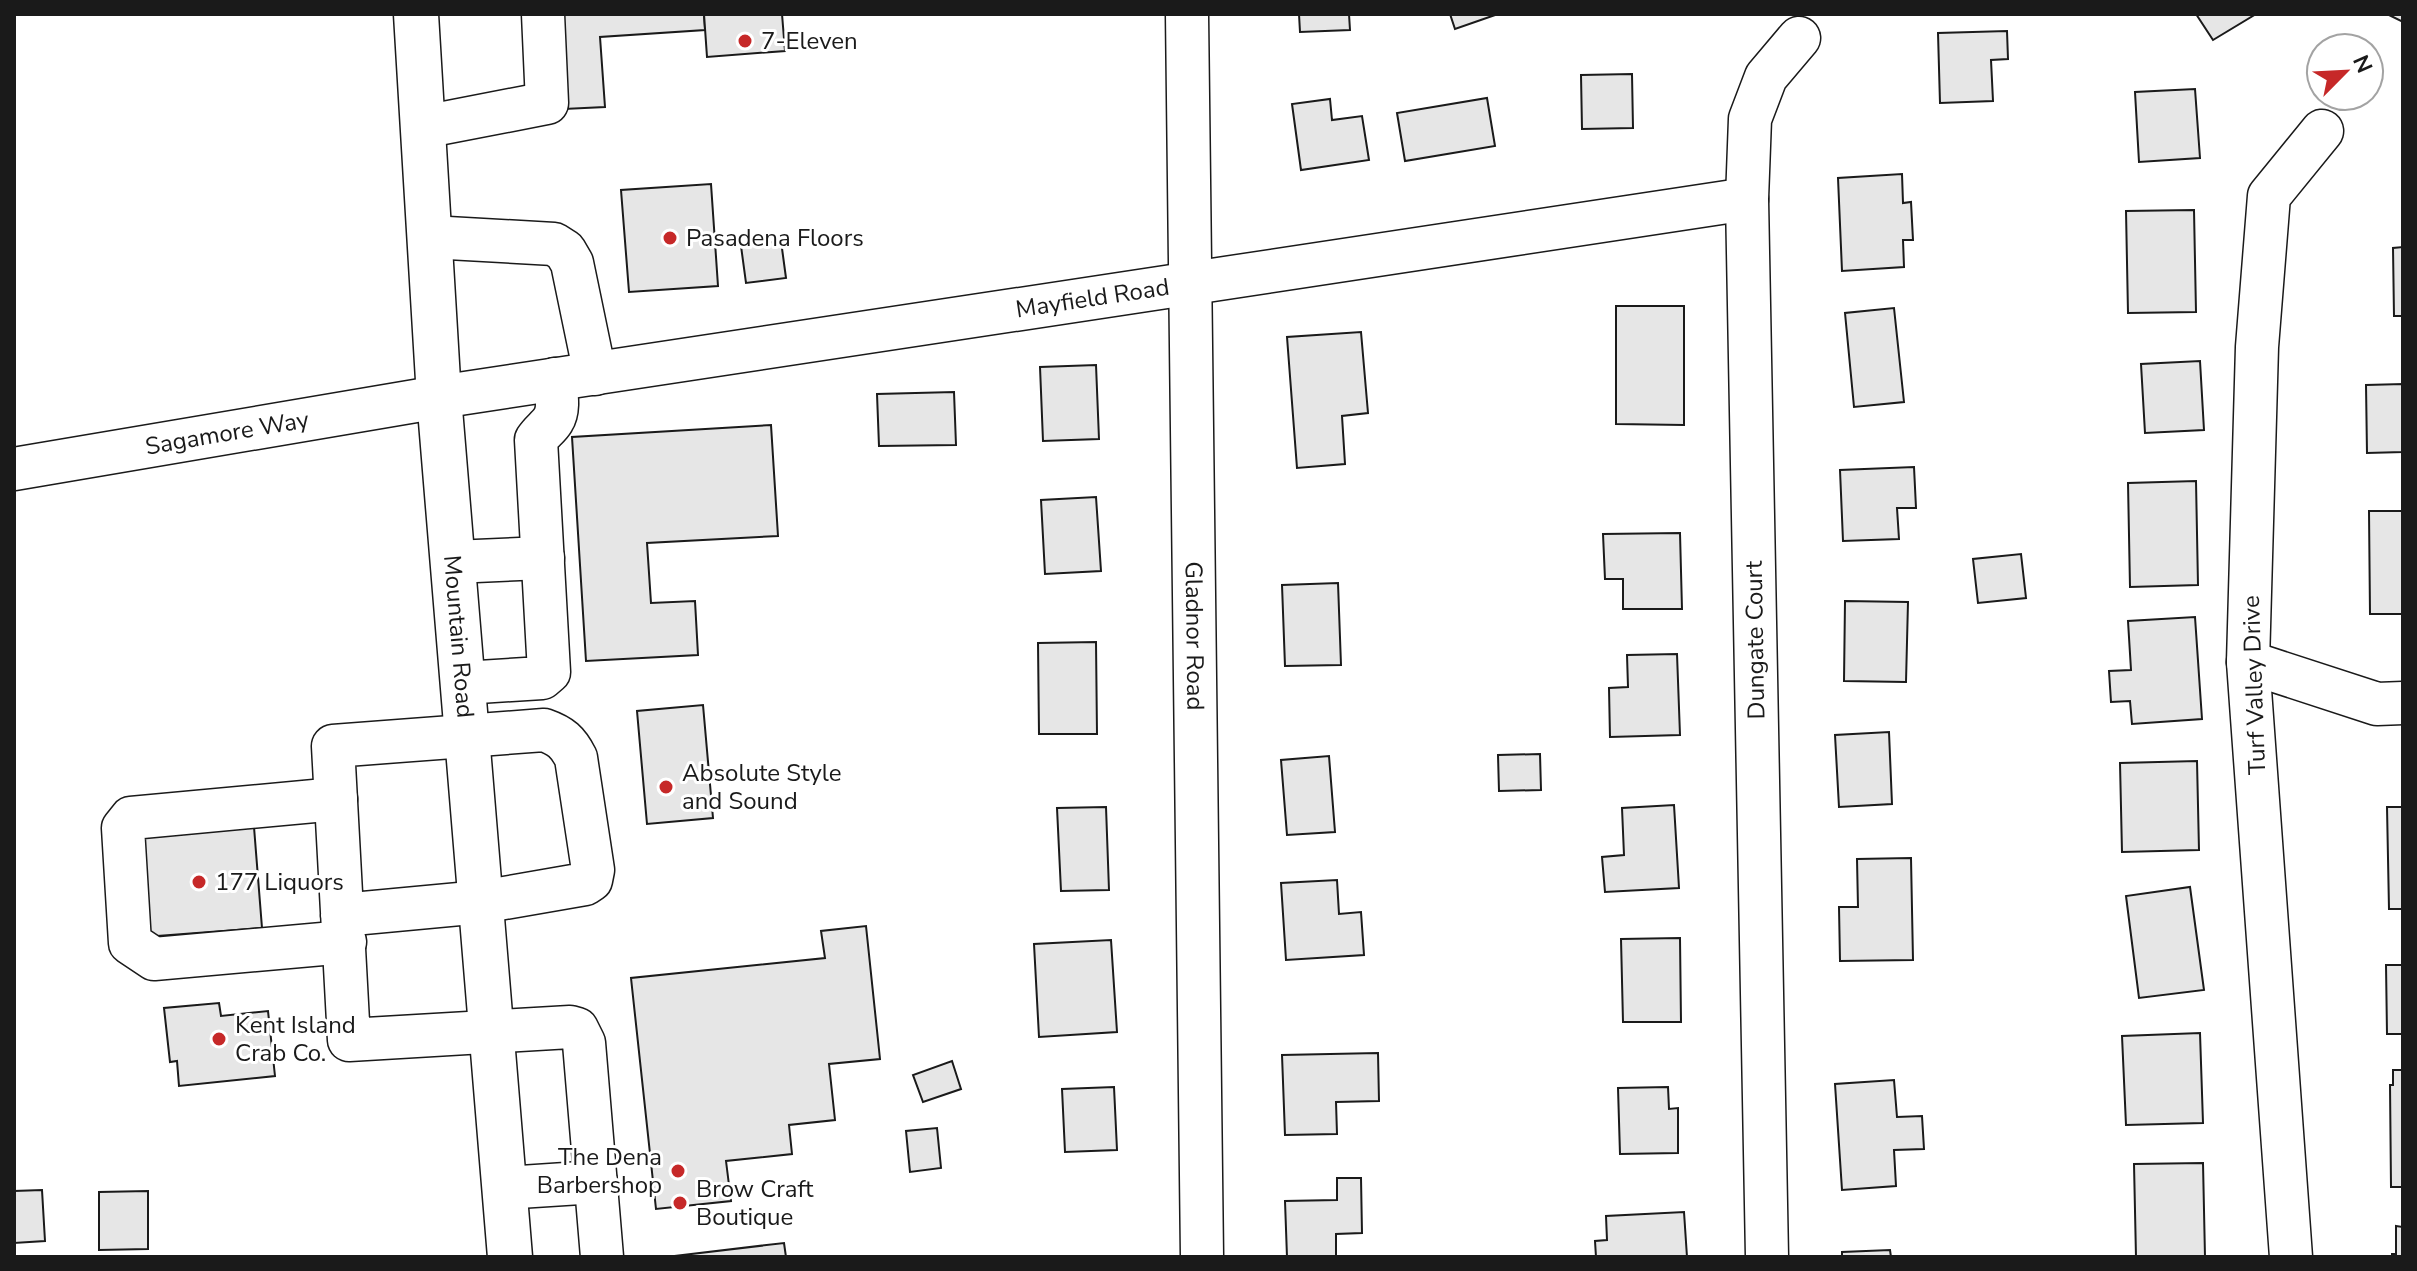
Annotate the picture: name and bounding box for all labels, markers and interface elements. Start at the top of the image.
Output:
place label: 7-Eleven [761,25,858,57]
marker: 7-Eleven [736,32,754,50]
north arrow [2305,32,2385,112]
text: N [2345,51,2379,78]
place label: Pasadena Floors [686,222,864,254]
marker: Pasadena Floors [661,229,679,247]
street label: Mayfield Road [1014,271,1171,325]
street label: Sagamore Way [143,403,312,463]
street label: Mountain Road [436,554,481,719]
street label: Dungate Court [1738,560,1772,720]
street label: Gladnor Road [1178,561,1211,711]
street label: Turf Valley Drive [2235,595,2273,775]
place label: Absolute Style and Sound [682,757,842,817]
marker: Absolute Style and Sound [657,778,675,796]
place label: 177 Liquors [215,866,344,898]
marker: 177 Liquors [190,873,208,891]
place label: Kent Island Crab Co. [235,1009,356,1069]
marker: Kent Island Crab Co. [210,1030,228,1048]
place label: The Dena Barbershop [537,1141,662,1201]
marker: The Dena Barbershop [669,1162,687,1180]
place label: Brow Craft Boutique [696,1173,814,1233]
marker: Brow Craft Boutique [671,1194,689,1212]

